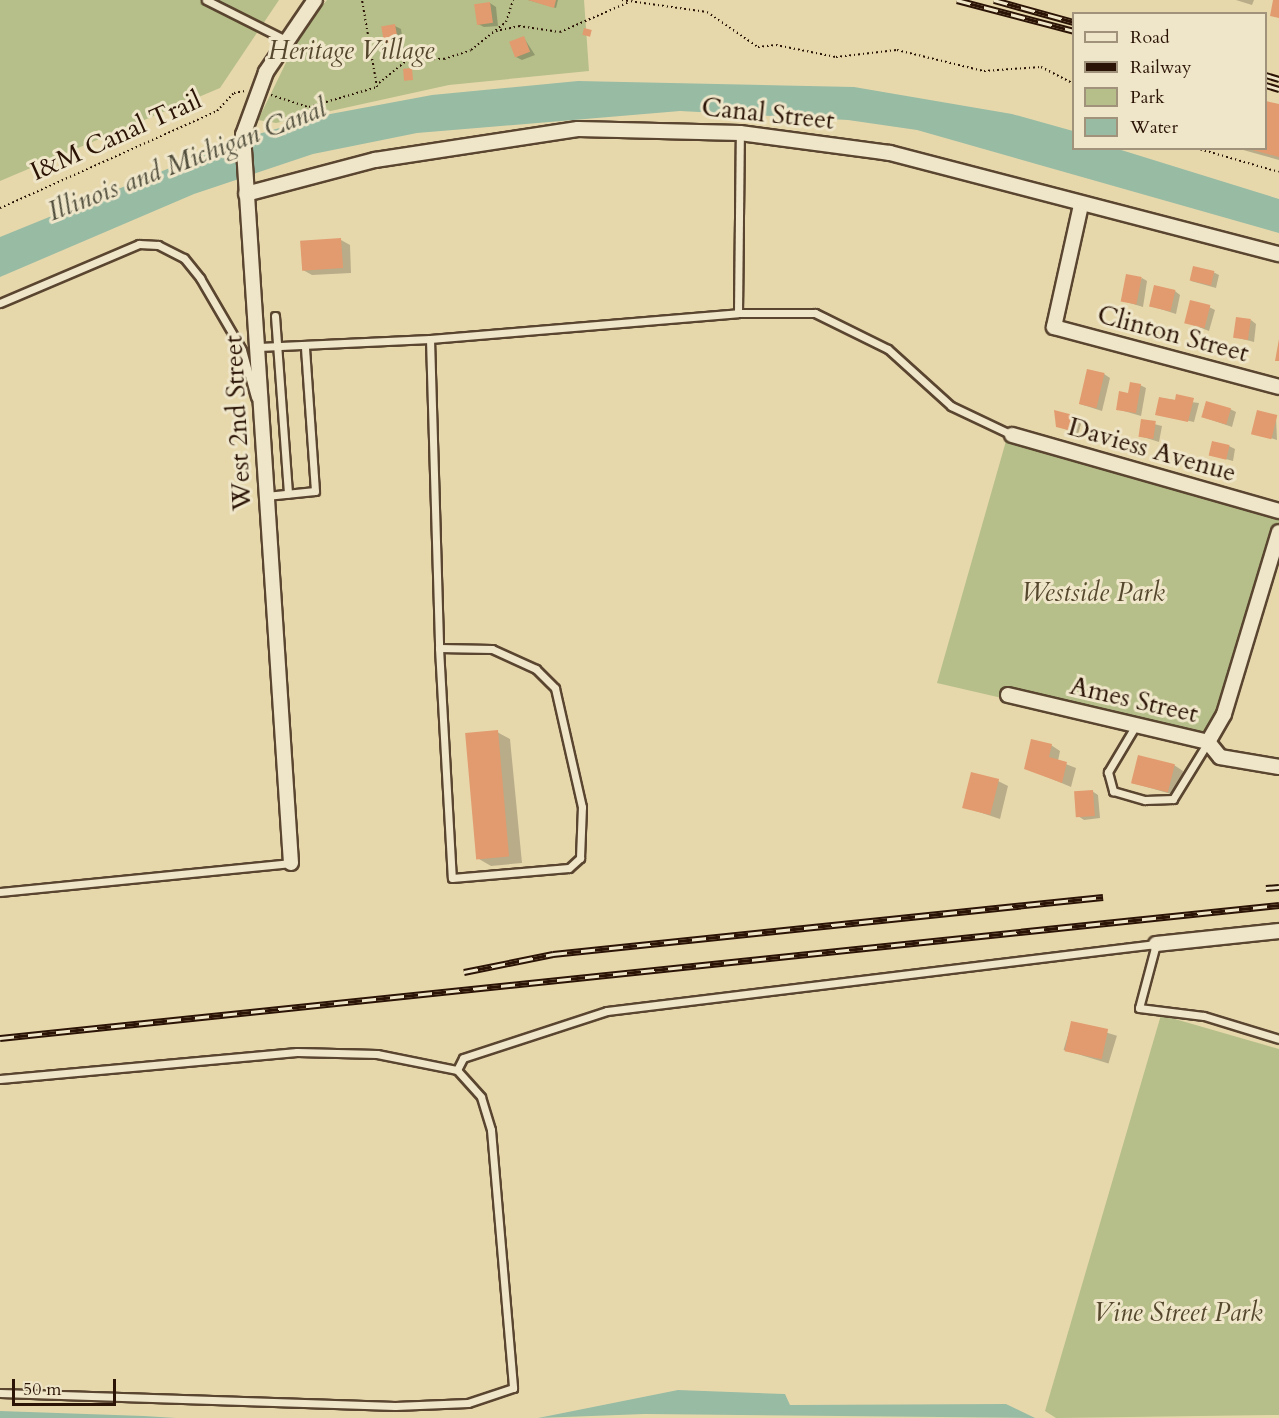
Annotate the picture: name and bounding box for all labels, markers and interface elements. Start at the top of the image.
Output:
legend [1072,12,1267,150]
text: Road [1130,25,1170,50]
park label: Heritage Village [268,35,434,67]
text: Railway [1130,55,1192,80]
street label: I&M Canal Trail [26,84,206,188]
text: Park [1130,85,1165,110]
water label: Illinois and Michigan Canal [43,92,331,228]
street label: Canal Street [700,92,836,136]
text: Water [1130,115,1178,140]
street label: Clinton Street [1094,299,1252,369]
street label: West 2nd Street [218,334,258,512]
street label: Daviess Avenue [1064,411,1240,489]
park label: Westside Park [1021,577,1165,609]
street label: Ames Street [1067,670,1201,730]
park label: Vine Street Park [1093,1297,1263,1329]
scale bar [15,1367,118,1405]
text: 50 m [23,1377,62,1402]

